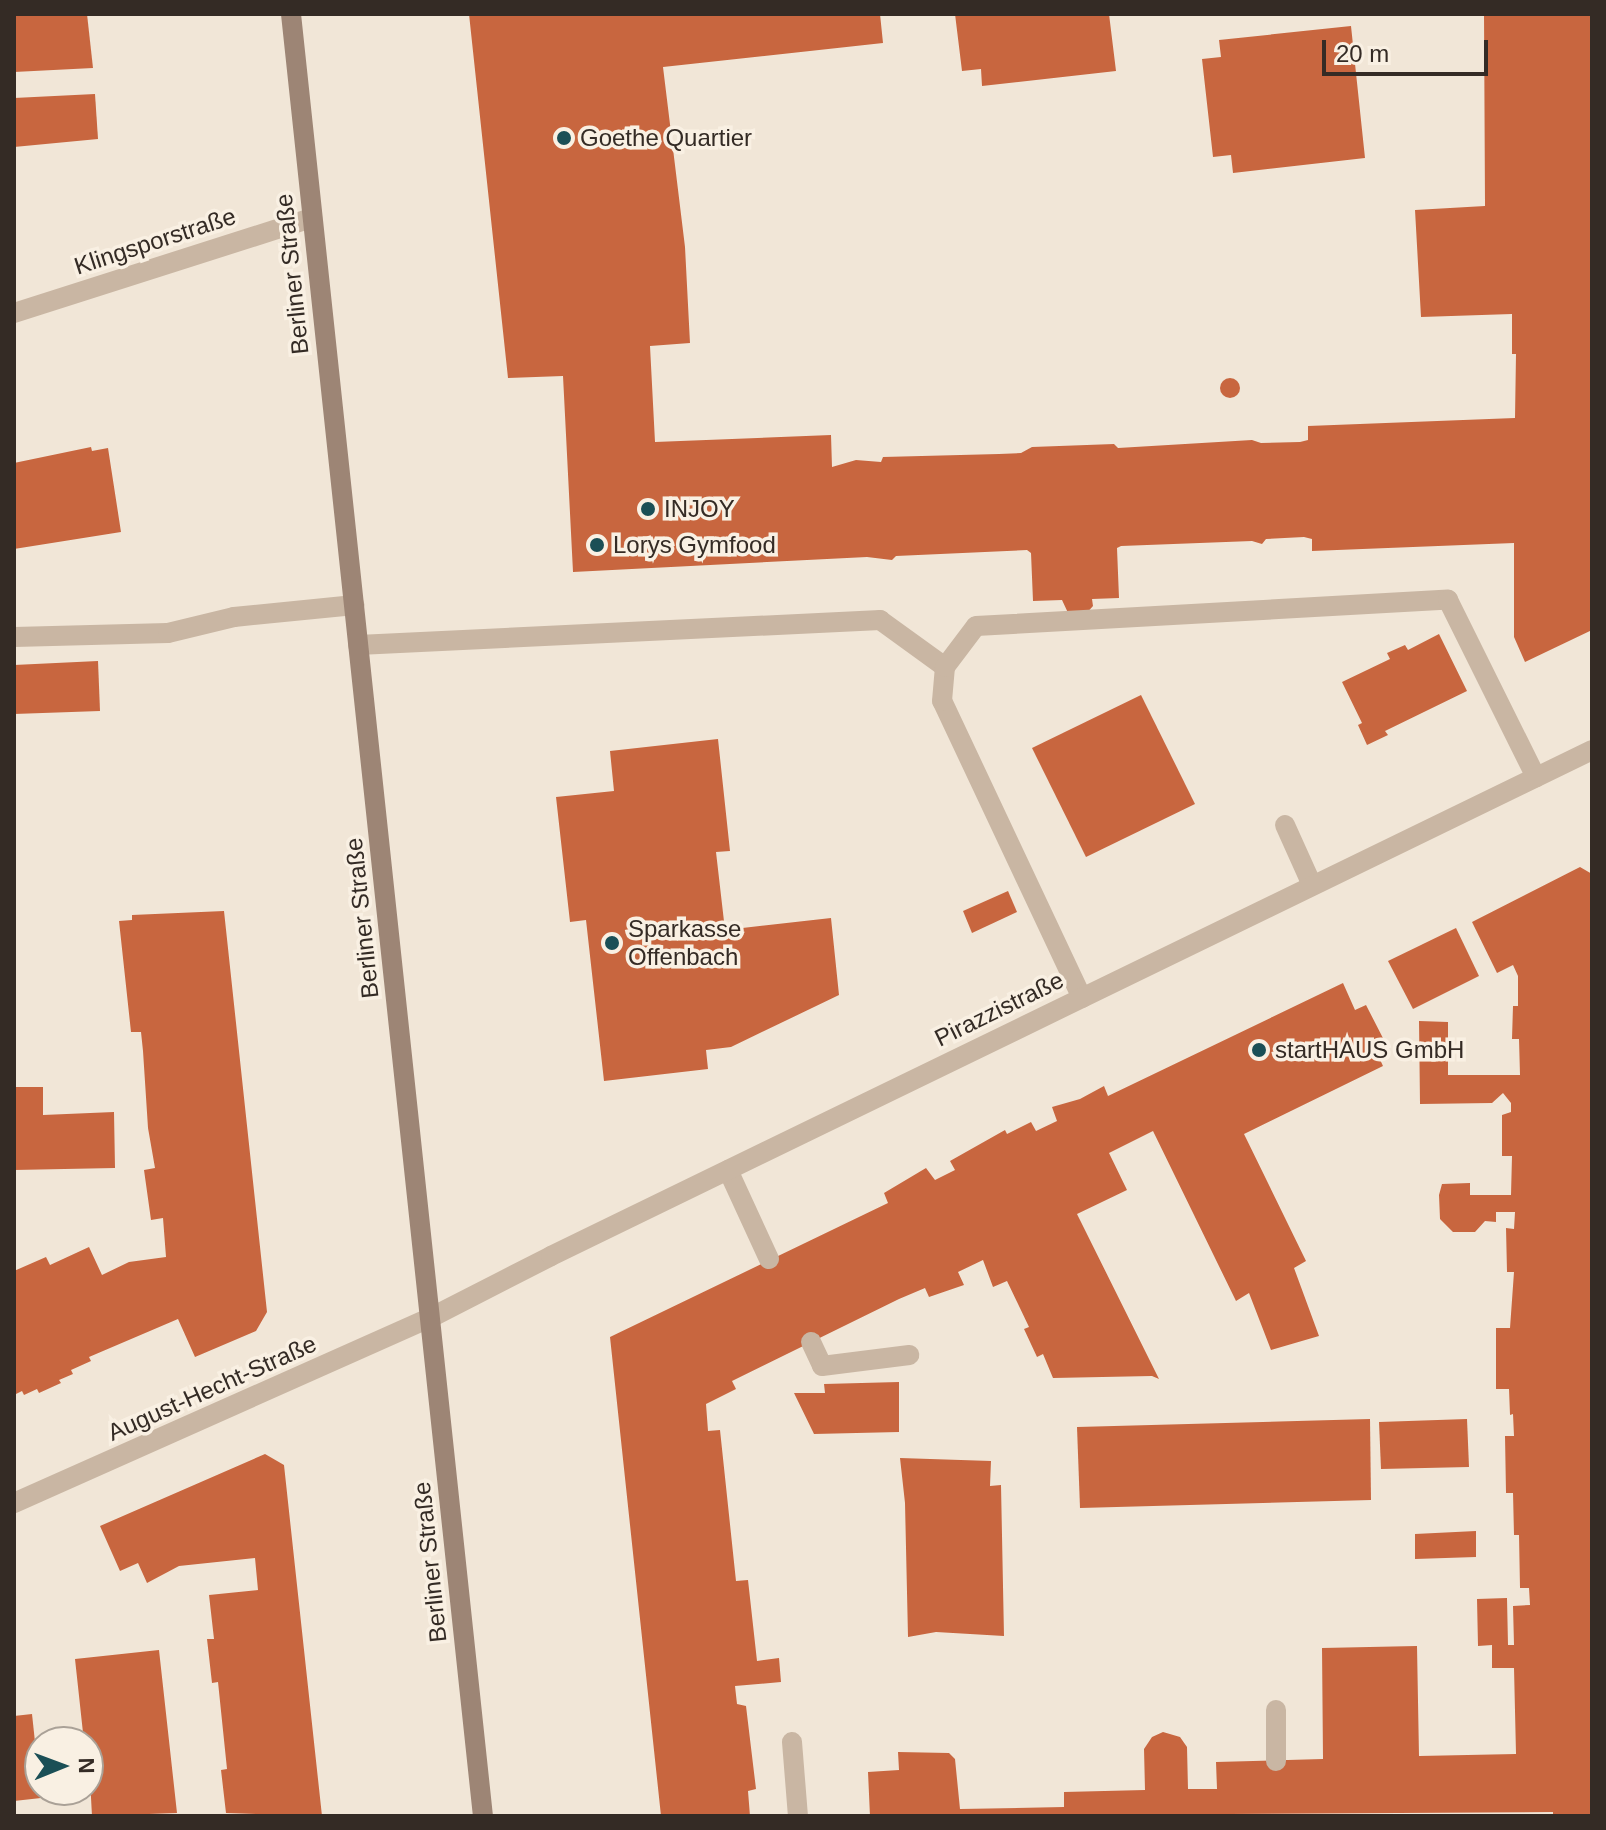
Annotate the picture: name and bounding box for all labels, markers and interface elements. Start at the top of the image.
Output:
scale bar [1326,24,1492,74]
text: 20 m [1336,40,1389,67]
place label: Goethe Quartier [580,124,752,152]
marker: Goethe Quartier [555,129,573,147]
street label: Berliner Straße [269,192,315,356]
street label: Klingsporstraße [71,201,239,281]
place label: INJOY [664,495,735,523]
marker: INJOY [639,500,657,518]
place label: Lorys Gymfood [613,531,776,559]
marker: Lorys Gymfood [588,536,606,554]
street label: Berliner Straße [339,836,385,1000]
place label: Sparkasse Offenbach [628,915,741,971]
marker: Sparkasse Offenbach [603,934,621,952]
street label: Pirazzistraße [930,965,1068,1053]
place label: startHAUS GmbH [1275,1036,1464,1064]
marker: startHAUS GmbH [1250,1041,1268,1059]
street label: August-Hecht-Straße [103,1329,321,1447]
street label: Berliner Straße [407,1480,453,1644]
north arrow [24,1726,104,1806]
text: N [74,1757,99,1774]

